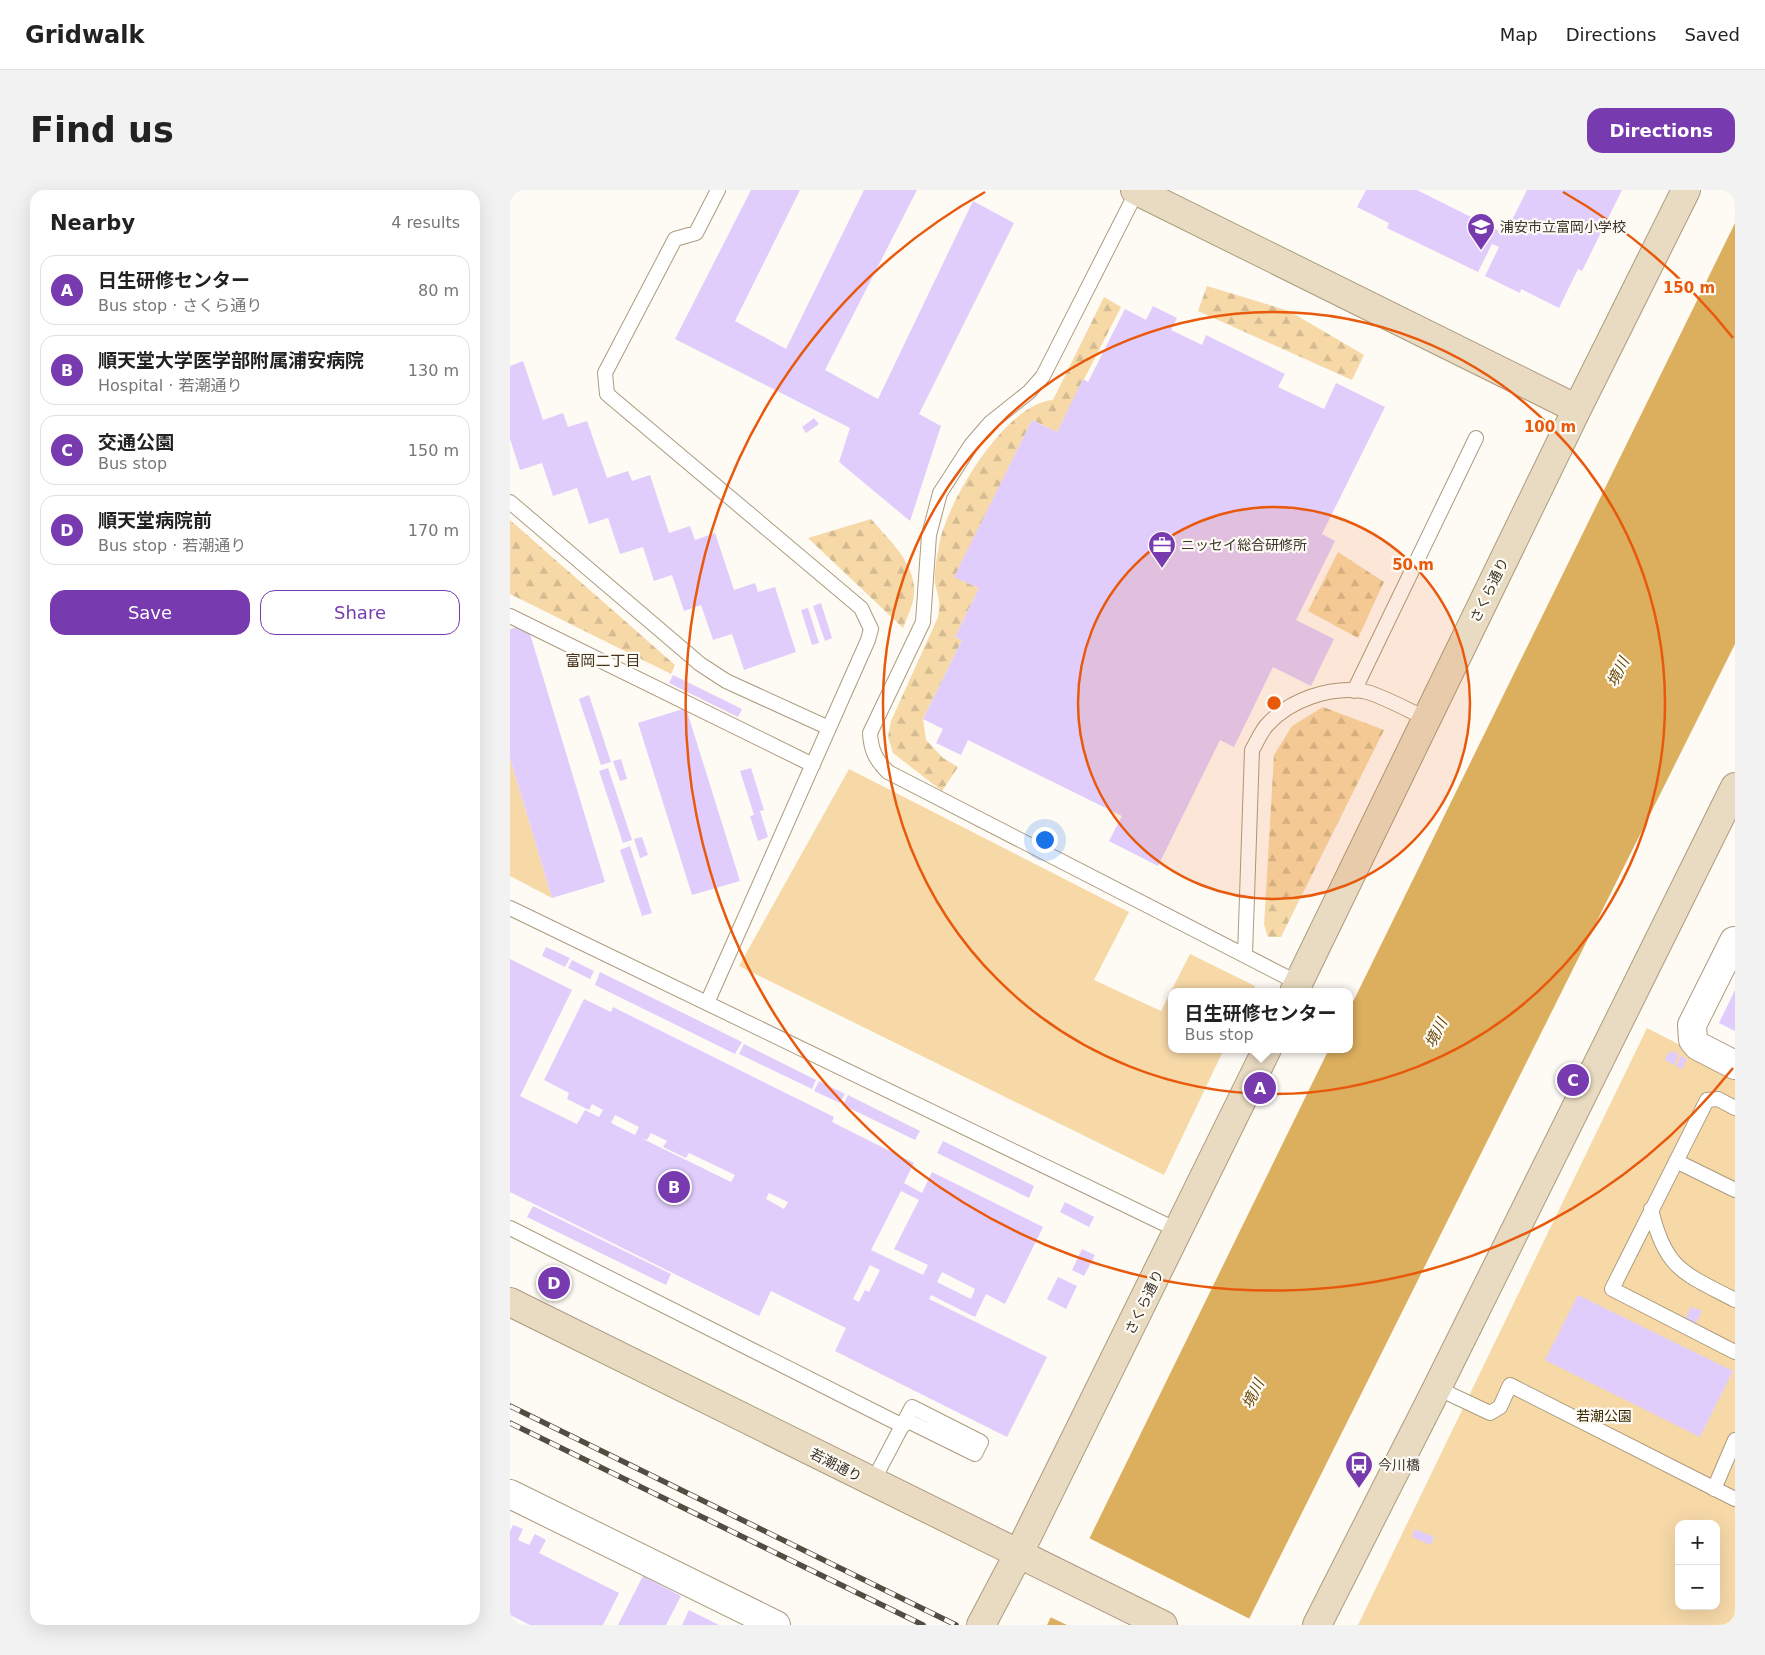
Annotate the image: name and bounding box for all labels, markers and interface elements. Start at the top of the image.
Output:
text: Gridwalk [25,21,145,49]
text: Map [1500,24,1538,45]
text: Directions [1566,24,1656,45]
text: Saved [1684,24,1740,45]
button: Directions [1587,108,1735,153]
text: Find us [30,110,174,150]
text: Nearby [50,211,135,235]
school or university icon: 浦安市立富岡小学校 [1466,212,1496,251]
text: 4 results [391,213,460,232]
place label: 浦安市立富岡小学校 [1500,219,1626,235]
text: 日生研修センター [98,269,250,291]
text: 150 m [1663,279,1715,297]
text: A [61,281,73,300]
text: 80 m [418,281,459,300]
text: Bus stop · さくら通り [98,296,262,315]
text: 順天堂大学医学部附属浦安病院 [98,349,364,371]
text: B [61,361,73,380]
text: 130 m [408,361,459,380]
text: Hospital · 若潮通り [98,376,243,395]
text: 100 m [1524,418,1576,436]
text: 交通公園 [98,431,174,453]
text: C [61,441,73,460]
text: 150 m [408,441,459,460]
text: Bus stop [98,454,167,473]
text: 順天堂病院前 [98,509,212,531]
text: D [60,521,74,540]
text: 170 m [408,521,459,540]
office icon: ニッセイ総合研修所 [1147,530,1177,569]
text: Bus stop · 若潮通り [98,536,246,555]
place label: ニッセイ総合研修所 [1181,537,1307,553]
street label: さくら通り [1466,555,1512,625]
text: 50 m [1392,556,1434,574]
button: Save [50,590,250,635]
button: Share [260,590,460,635]
district label: 富岡二丁目 [565,652,641,670]
water label: 境川 [1603,653,1634,689]
centre of rings [1265,694,1283,712]
your location [1032,827,1058,853]
popup [1168,988,1353,1053]
text: 日生研修センター [1184,1002,1337,1024]
water label: 境川 [1421,1014,1452,1050]
text: Bus stop [1184,1025,1254,1044]
pin: C [1557,1061,1589,1099]
pin: A [1244,1069,1276,1107]
pin: B [658,1168,690,1206]
pin: D [538,1264,570,1302]
street label: さくら通り [1121,1267,1167,1337]
water label: 境川 [1238,1375,1269,1411]
park label: 若潮公園 [1576,1408,1632,1424]
street label: 若潮通り [807,1445,865,1485]
bus stop icon: 今川橋 [1344,1450,1374,1489]
place label: 今川橋 [1378,1457,1420,1473]
map controls [1675,1520,1720,1610]
button: + [1675,1520,1720,1565]
button: − [1675,1565,1720,1610]

